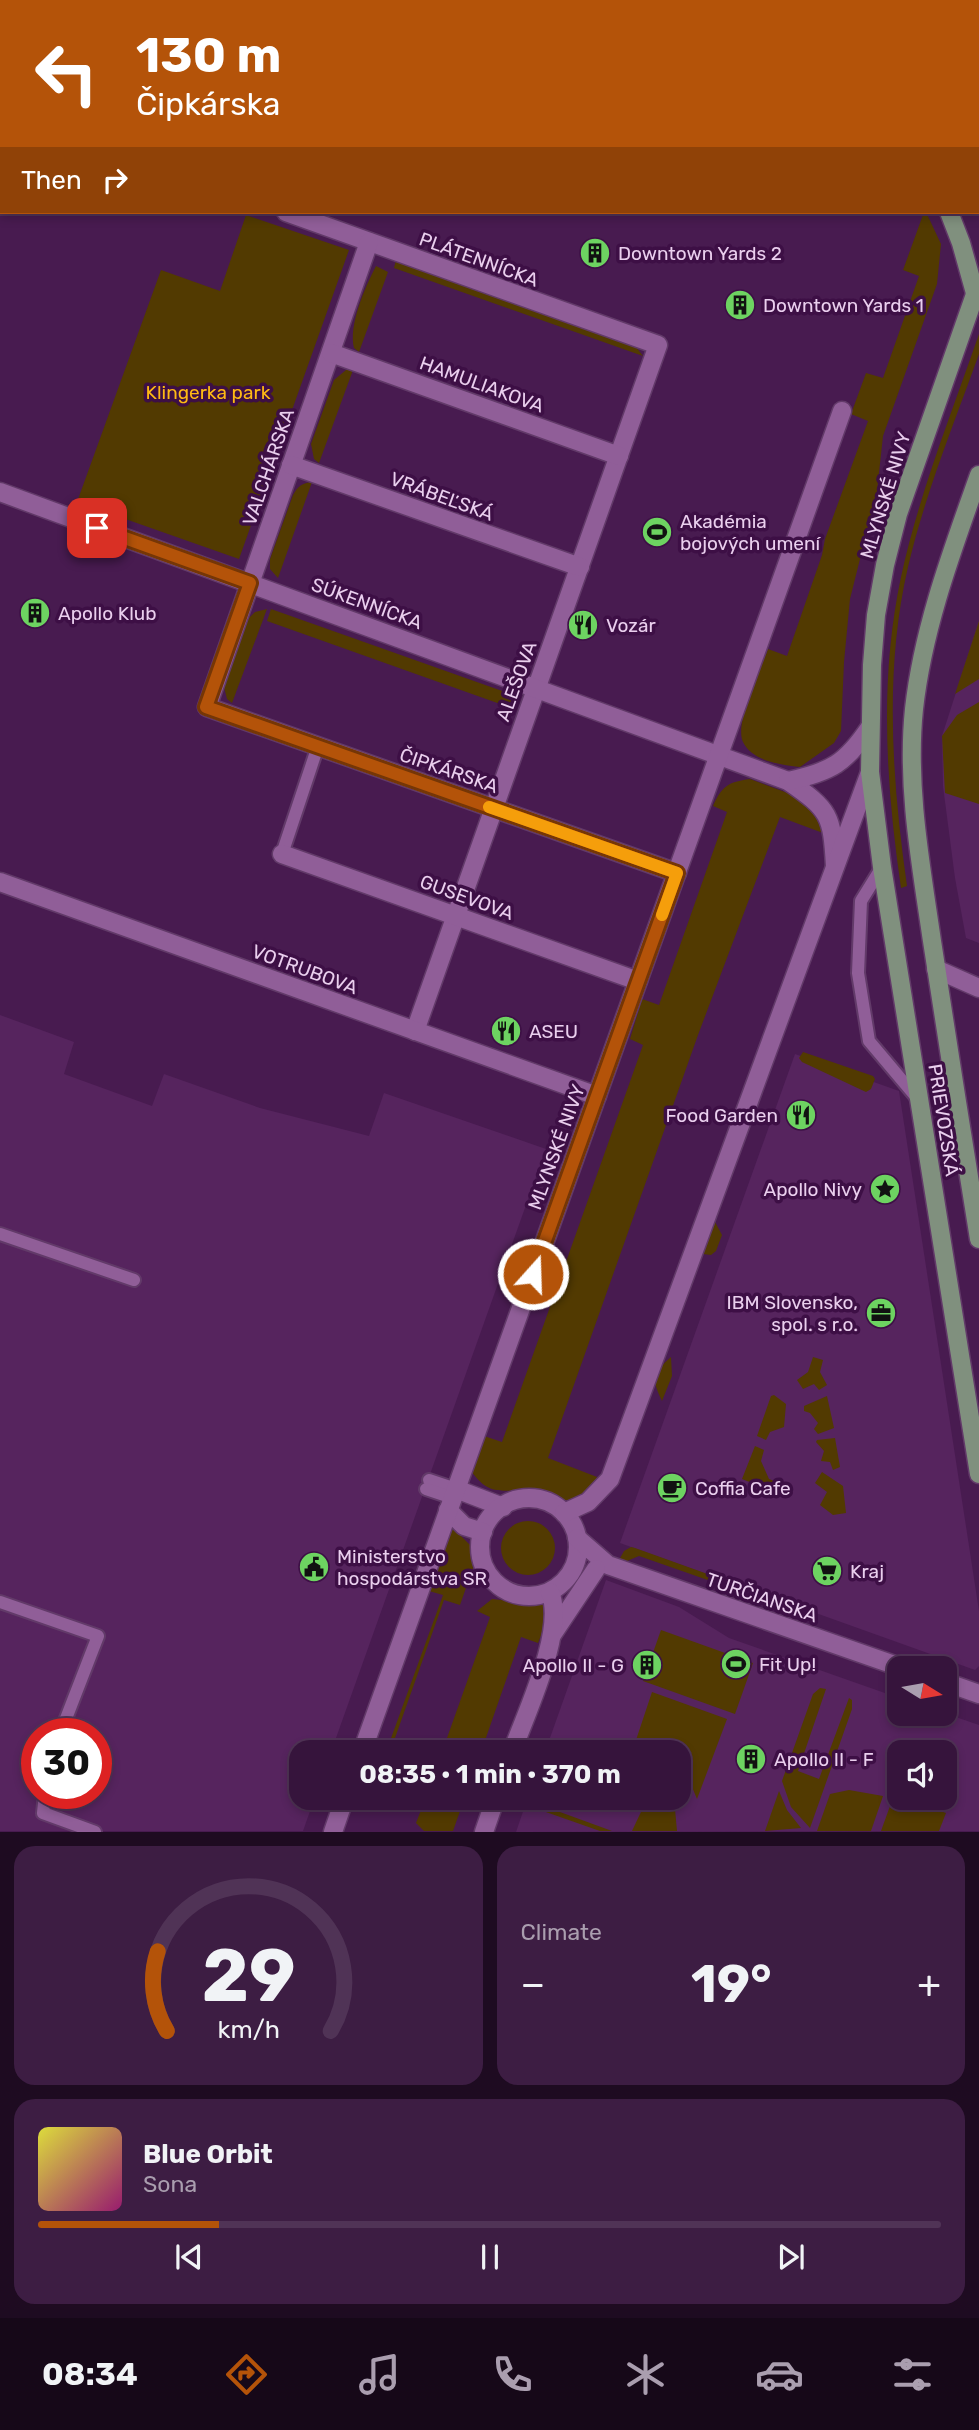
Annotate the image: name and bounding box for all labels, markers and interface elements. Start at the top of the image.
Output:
text: 130 m [136,26,281,84]
icon: left [21,28,112,119]
text: Čipkárska [136,85,280,123]
icon: right [96,161,134,199]
text: Then [21,165,82,196]
street label: PLÁTENNÍCKA [416,227,542,292]
building icon: Downtown Yards 2 [578,236,612,270]
place label: Downtown Yards 2 [618,242,782,265]
building icon: Downtown Yards 1 [723,288,757,322]
place label: Downtown Yards 1 [763,294,924,317]
street label: HAMULIAKOVA [416,351,547,418]
park label: Klingerka park [146,381,271,404]
street label: VALCHÁRSKA [238,405,299,529]
street label: MLYNSKÉ NIVY [855,429,916,562]
street label: VRÁBEĽSKÁ [387,467,497,526]
pin [67,498,127,558]
icon: arrive [78,509,116,547]
place label: Akadémia bojových umení [680,510,821,555]
sports icon: Akadémia bojových umení [640,515,674,549]
street label: SÚKENNÍCKA [308,573,426,634]
building icon: Apollo Klub [18,596,52,630]
place label: Apollo Klub [58,602,157,625]
restaurant icon: Vozár [566,608,600,642]
place label: Vozár [606,614,656,637]
street label: ALEŠOVA [491,638,542,724]
street label: ČIPKÁRSKA [397,743,501,798]
street label: GUSEVOVA [417,870,517,925]
street label: VOTRUBOVA [249,940,361,999]
restaurant icon: ASEU [489,1014,523,1048]
place label: ASEU [529,1020,578,1043]
street label: PRIEVOZSKÁ [923,1062,964,1178]
street label: MLYNSKÉ NIVY [523,1081,590,1213]
restaurant icon: Food Garden [784,1098,818,1132]
place label: Food Garden [665,1104,778,1127]
place icon: Apollo Nivy [868,1172,902,1206]
place label: Apollo Nivy [763,1178,862,1201]
position arrow [496,1237,570,1311]
place label: IBM Slovensko, spol. s r.o. [727,1291,858,1336]
office icon: IBM Slovensko, spol. s r.o. [864,1296,898,1330]
cafe icon: Coffia Cafe [655,1471,689,1505]
place label: Coffia Cafe [695,1477,791,1500]
place label: Ministerstvo hospodárstva SR [337,1545,487,1590]
public building icon: Ministerstvo hospodárstva SR [297,1550,331,1584]
supermarket icon: Kraj [810,1554,844,1588]
place label: Kraj [850,1560,884,1583]
street label: TURČIANSKA [703,1568,821,1627]
sports icon: Fit Up! [719,1647,753,1681]
building icon: Apollo II - G [630,1648,664,1682]
place label: Fit Up! [759,1653,816,1676]
place label: Apollo II - G [522,1654,624,1677]
north arrow [887,1656,957,1726]
map controls [887,1656,957,1810]
speed limit sign: 30 [21,1718,112,1809]
button: sound [887,1740,957,1810]
building icon: Apollo II - F [734,1742,768,1776]
place label: Apollo II - F [774,1748,874,1771]
text: 08:35 · 1 min · 370 m [359,1759,621,1790]
text: Climate [521,1918,602,1946]
text: 29 [201,1934,295,2020]
text: 19° [691,1953,772,2015]
text: − [521,1961,545,2007]
text: + [917,1961,941,2007]
text: km/h [217,2015,279,2044]
text: Blue Orbit [143,2139,273,2170]
text: Sona [143,2170,197,2198]
icon: previous [170,2238,208,2276]
icon: pause [471,2238,509,2276]
icon: next [772,2238,810,2276]
icon: directions [222,2350,271,2399]
icon: music [355,2350,404,2399]
icon: phone [488,2350,537,2399]
icon: climate [621,2350,670,2399]
icon: car [755,2350,804,2399]
icon: filters [888,2350,937,2399]
text: 08:34 [42,2355,138,2393]

